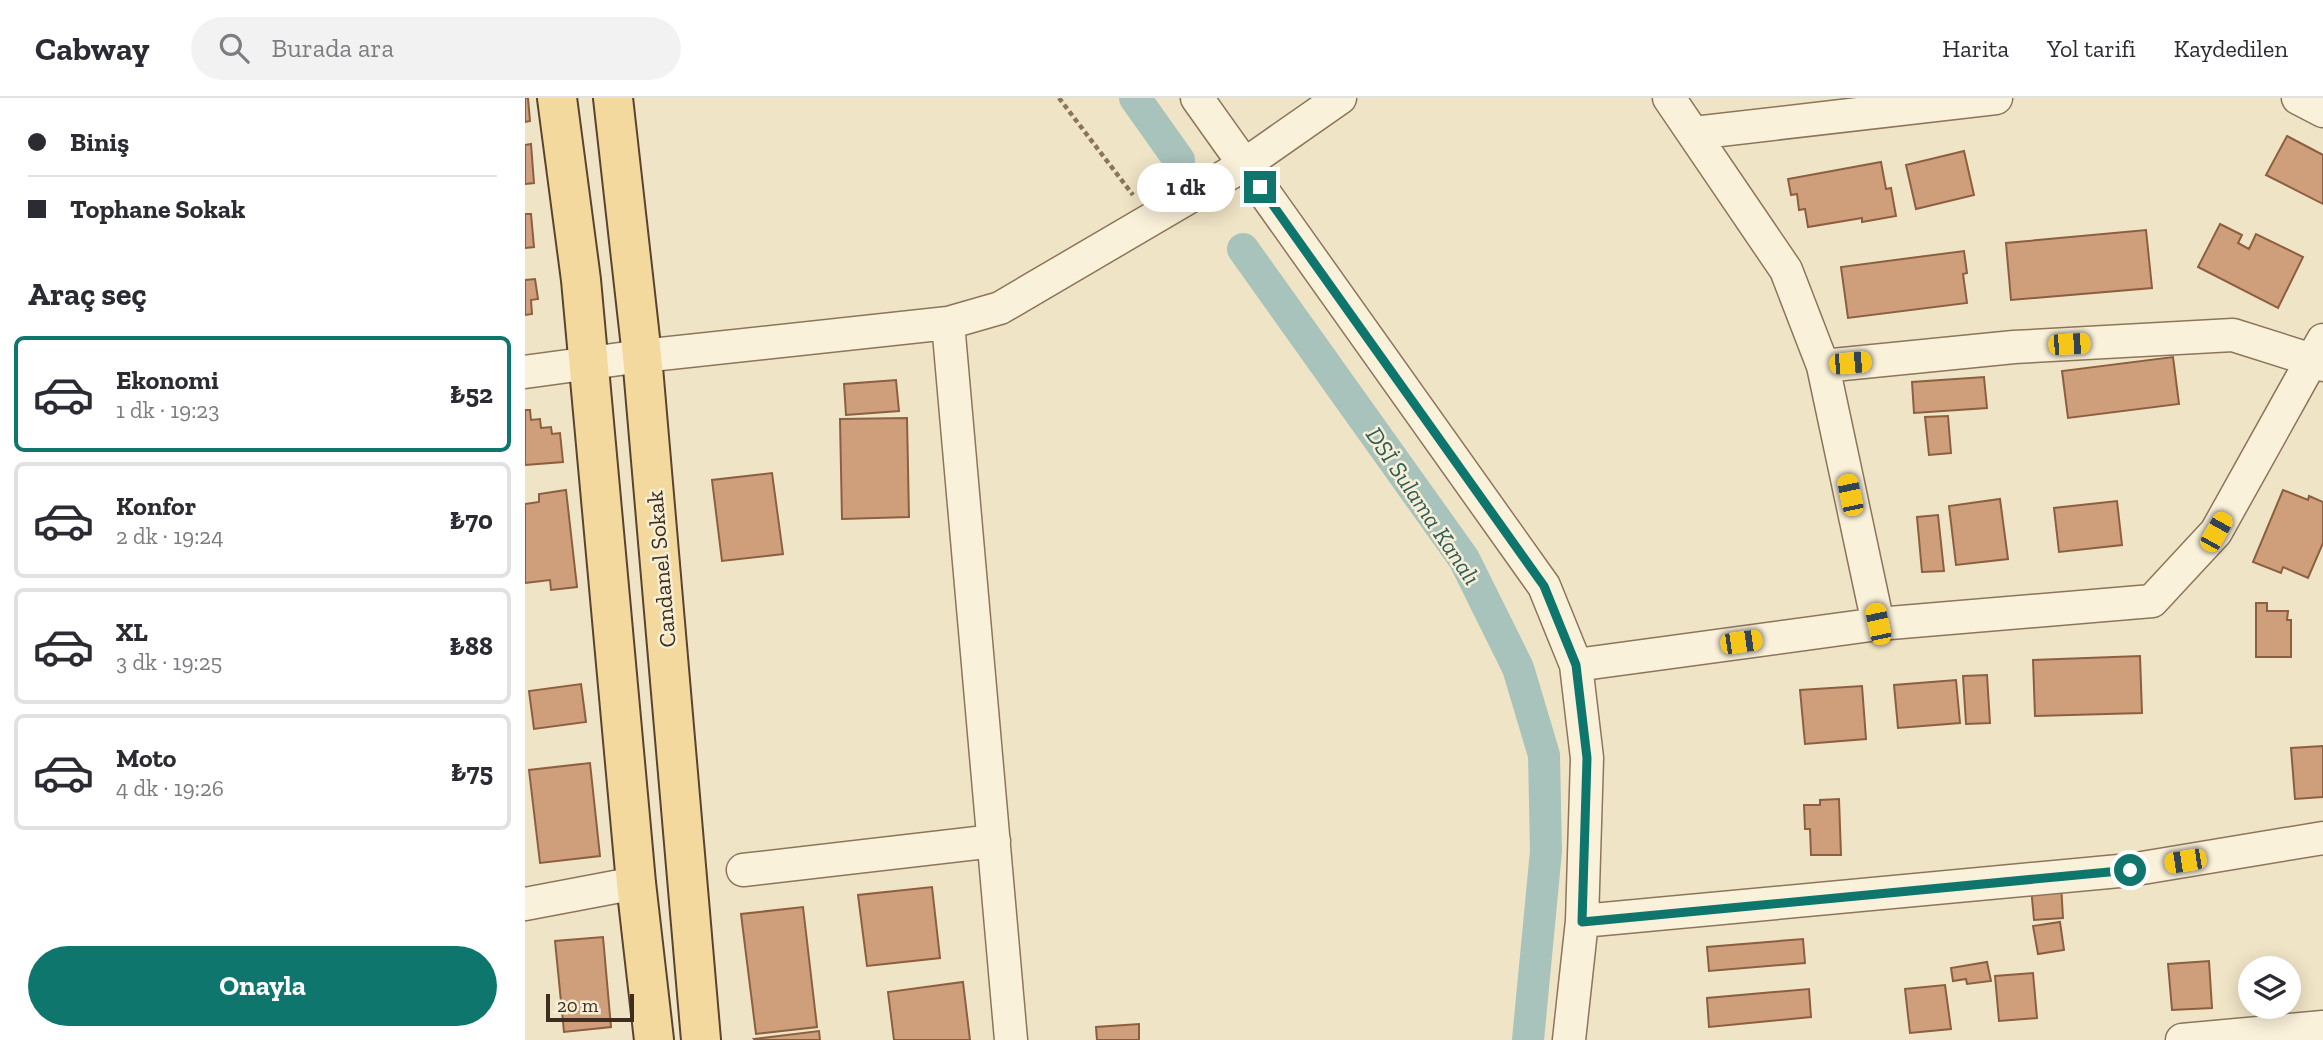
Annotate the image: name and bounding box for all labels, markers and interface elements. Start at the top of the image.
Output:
search box [191,17,681,80]
text: Cabway [35,29,149,68]
icon: search [215,29,253,67]
text: Burada ara [271,32,394,64]
text: Harita [1942,34,2009,63]
text: Yol tarifi [2047,34,2136,63]
text: Kaydedilen [2174,34,2288,63]
text: Biniş [70,126,129,158]
callout: 1 dk [1137,162,1235,212]
route end [1244,171,1276,203]
text: 1 dk [1166,173,1206,201]
text: Tophane Sokak [70,193,245,225]
text: Araç seç [28,275,147,313]
car [2048,332,2091,356]
car [1829,351,1872,375]
icon: car [32,363,95,426]
text: Ekonomi [116,364,219,396]
text: ₺52 [450,378,493,410]
text: 1 dk · 19:23 [116,396,219,424]
water label: DSİ Sulama Kanalı [1360,421,1487,590]
car [1836,472,1865,518]
icon: car [32,489,95,552]
street label: Candanel Sokak [640,489,682,649]
text: Konfor [116,490,196,522]
text: ₺70 [449,504,493,536]
car [2197,509,2236,555]
text: 2 dk · 19:24 [116,522,224,550]
car [1864,601,1893,647]
icon: car [32,615,95,678]
text: XL [116,616,148,648]
car [1719,629,1764,655]
text: ₺88 [449,630,493,662]
text: 3 dk · 19:25 [116,648,222,676]
icon: car [32,741,95,804]
text: Moto [116,742,176,774]
text: ₺75 [451,756,493,788]
text: 4 dk · 19:26 [116,774,224,802]
car [2163,847,2208,875]
route start [2114,854,2146,886]
button: Onayla [28,946,497,1026]
map controls [2238,956,2301,1019]
button: layers [2238,956,2301,1019]
scale bar [546,991,633,1023]
text: 20 m [557,994,598,1017]

